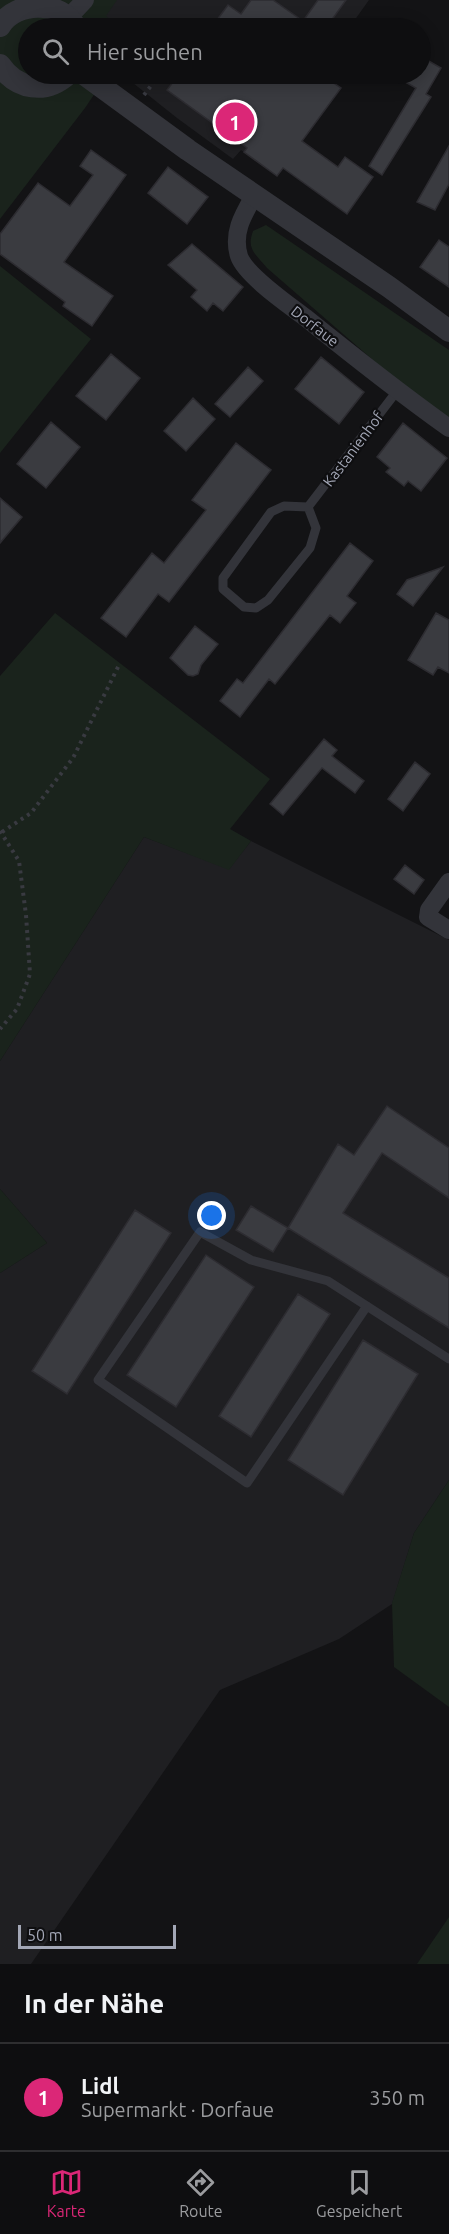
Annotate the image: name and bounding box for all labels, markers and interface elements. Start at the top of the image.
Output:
search box [18,18,431,84]
icon: search [39,35,72,68]
text: Hier suchen [87,39,203,64]
pin: 1 [216,100,254,144]
street label: Dorfaue [288,302,342,350]
street label: Kastanienhof [319,408,387,490]
your location [197,1201,226,1230]
scale bar [18,1922,176,1950]
text: 50 m [27,1926,63,1944]
text: In der Nähe [24,1989,164,2018]
text: Lidl [81,2073,119,2098]
text: 1 [38,2086,49,2109]
text: 350 m [369,2086,425,2109]
text: Supermarkt · Dorfaue [81,2098,274,2121]
tab: Karte [47,2166,86,2220]
tab: Route [179,2166,223,2220]
tab: Gespeichert [316,2166,402,2220]

